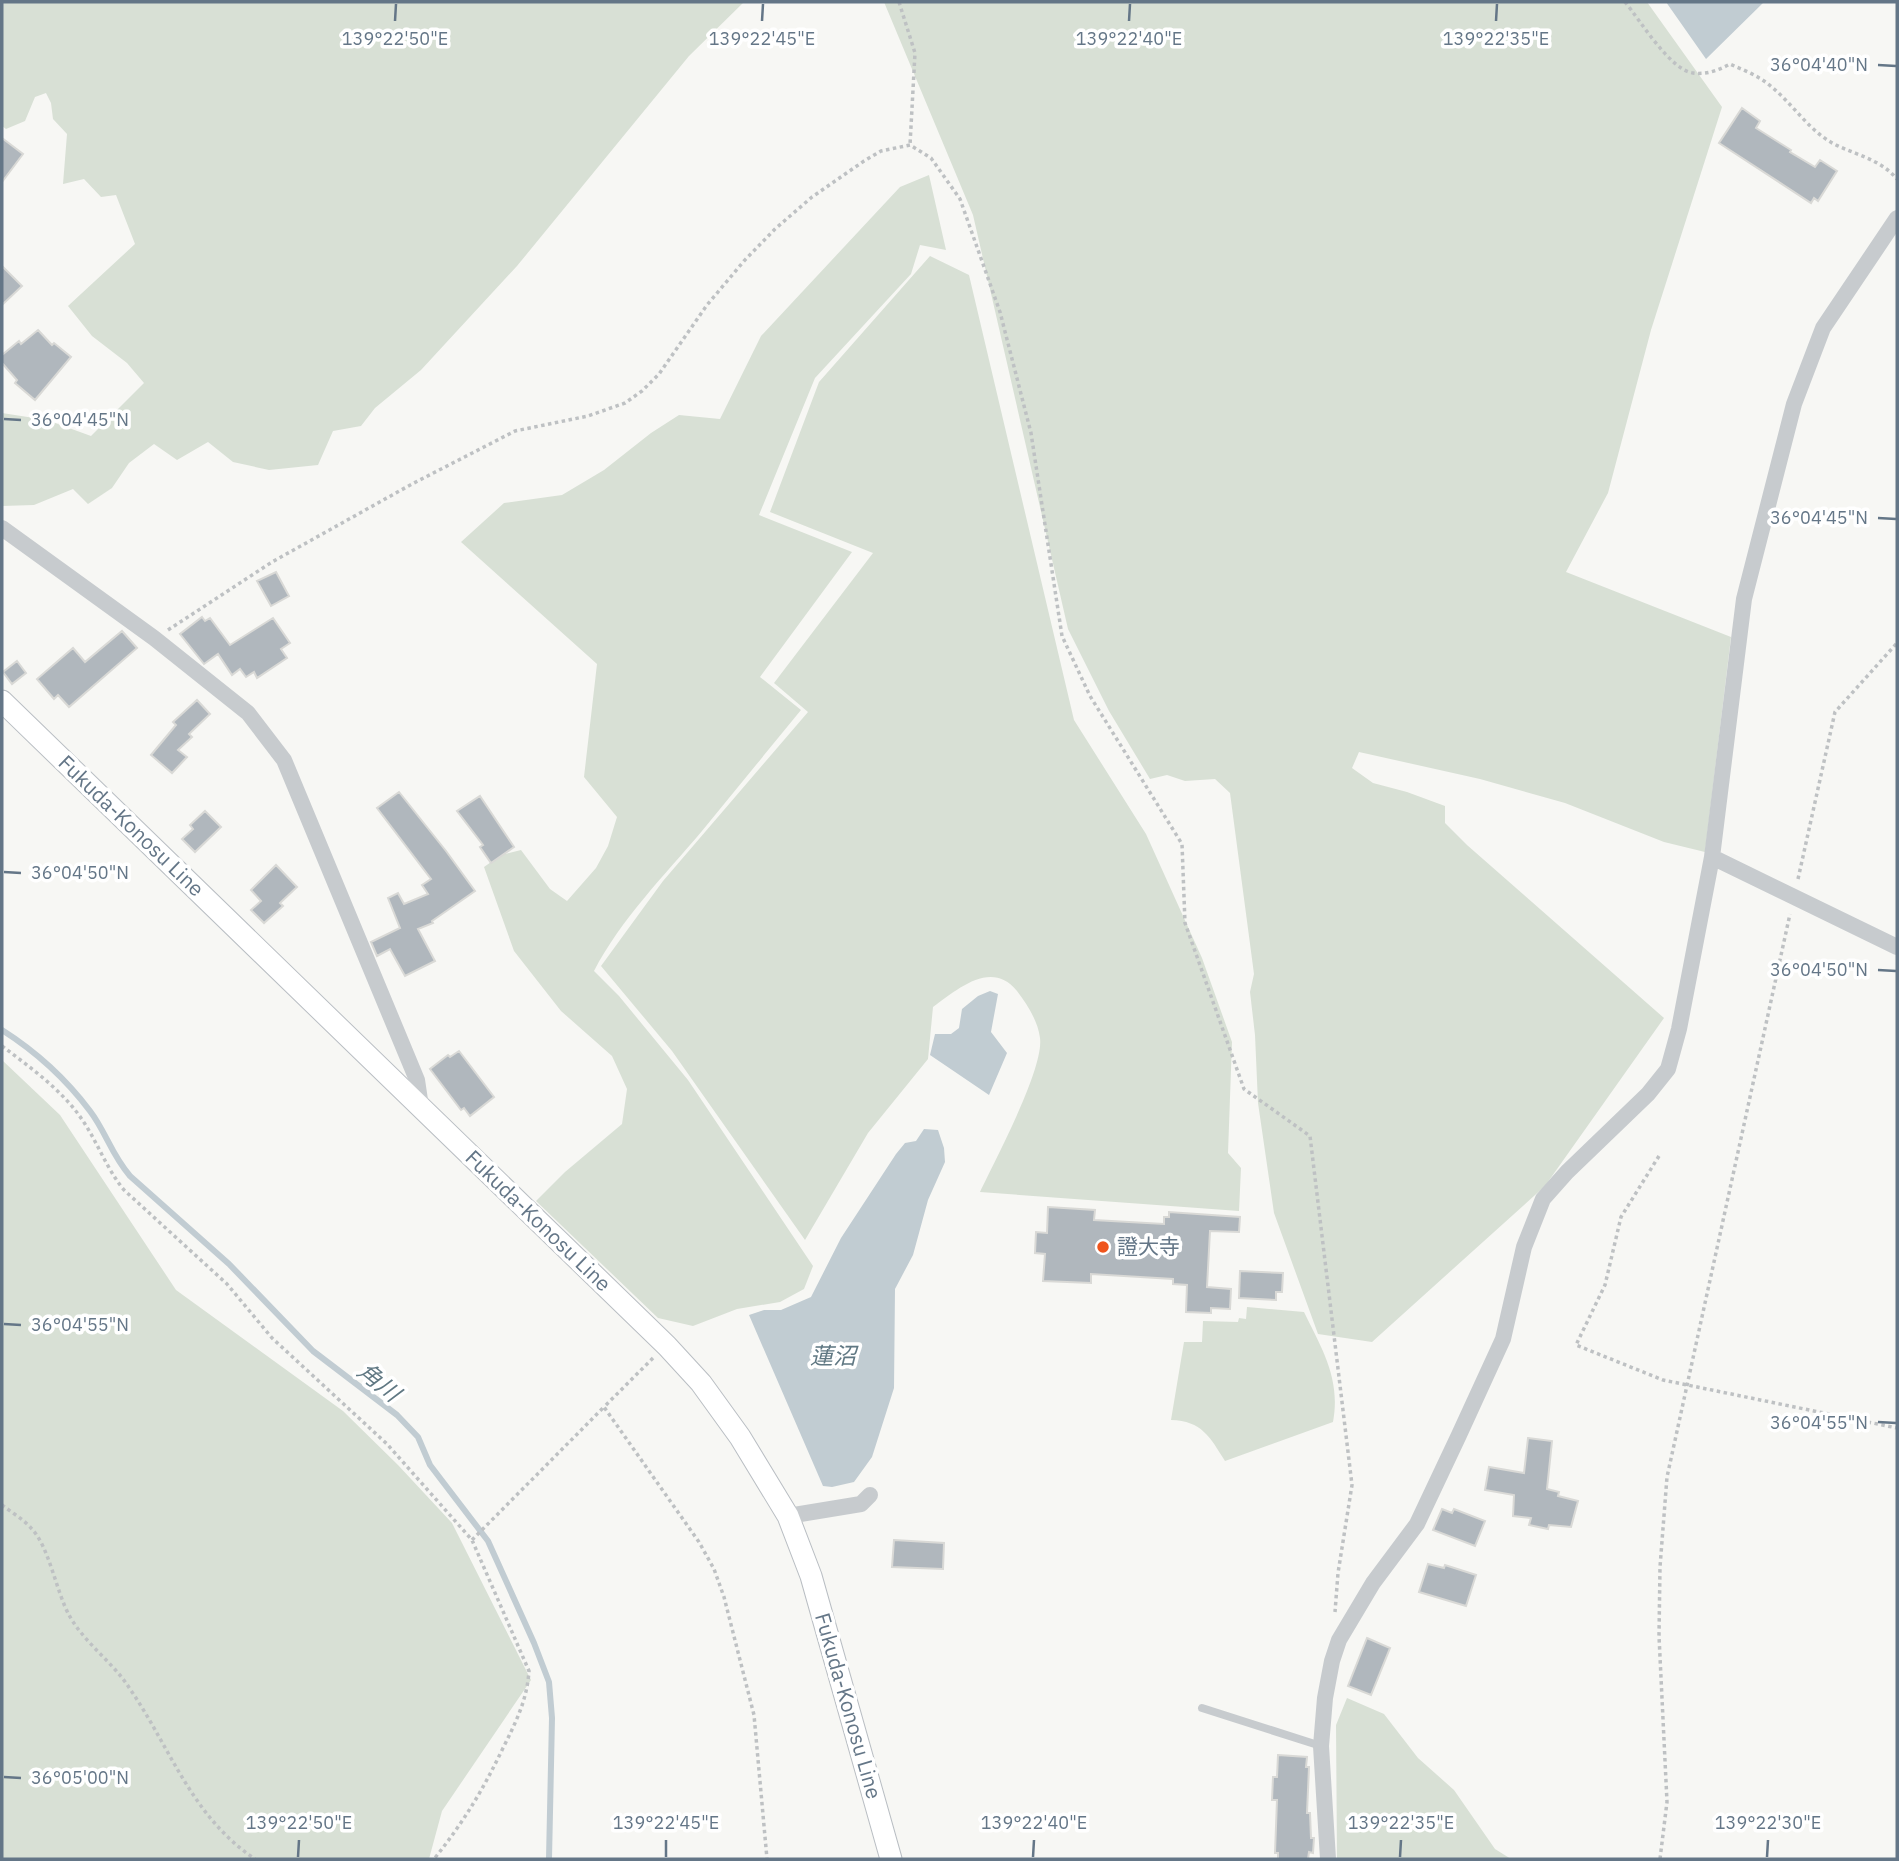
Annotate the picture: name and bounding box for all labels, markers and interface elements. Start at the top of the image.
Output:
text: 139°22'50"E [342,27,448,50]
text: 139°22'45"E [709,27,815,50]
text: 139°22'40"E [1076,27,1182,50]
text: 139°22'35"E [1443,27,1549,50]
text: 36°04'40"N [1770,53,1868,76]
text: 36°04'45"N [31,408,129,431]
text: 36°04'45"N [1770,506,1868,529]
street label: Fukuda-Konosu Line [53,748,211,902]
text: 36°04'50"N [31,861,129,884]
text: 36°04'50"N [1770,958,1868,981]
street label: Fukuda-Konosu Line [460,1143,618,1297]
place label: 證大寺 [1117,1232,1180,1260]
marker: 證大寺 [1095,1239,1111,1255]
text: 36°04'55"N [31,1313,129,1336]
water label: 蓮沼 [810,1340,859,1370]
water label: 角川 [352,1355,409,1409]
text: 36°04'55"N [1770,1411,1868,1434]
street label: Fukuda-Konosu Line [809,1610,889,1802]
text: 36°05'00"N [31,1766,129,1789]
text: 139°22'50"E [246,1811,352,1834]
text: 139°22'45"E [613,1811,719,1834]
text: 139°22'40"E [981,1811,1087,1834]
text: 139°22'35"E [1348,1811,1454,1834]
text: 139°22'30"E [1715,1811,1821,1834]

